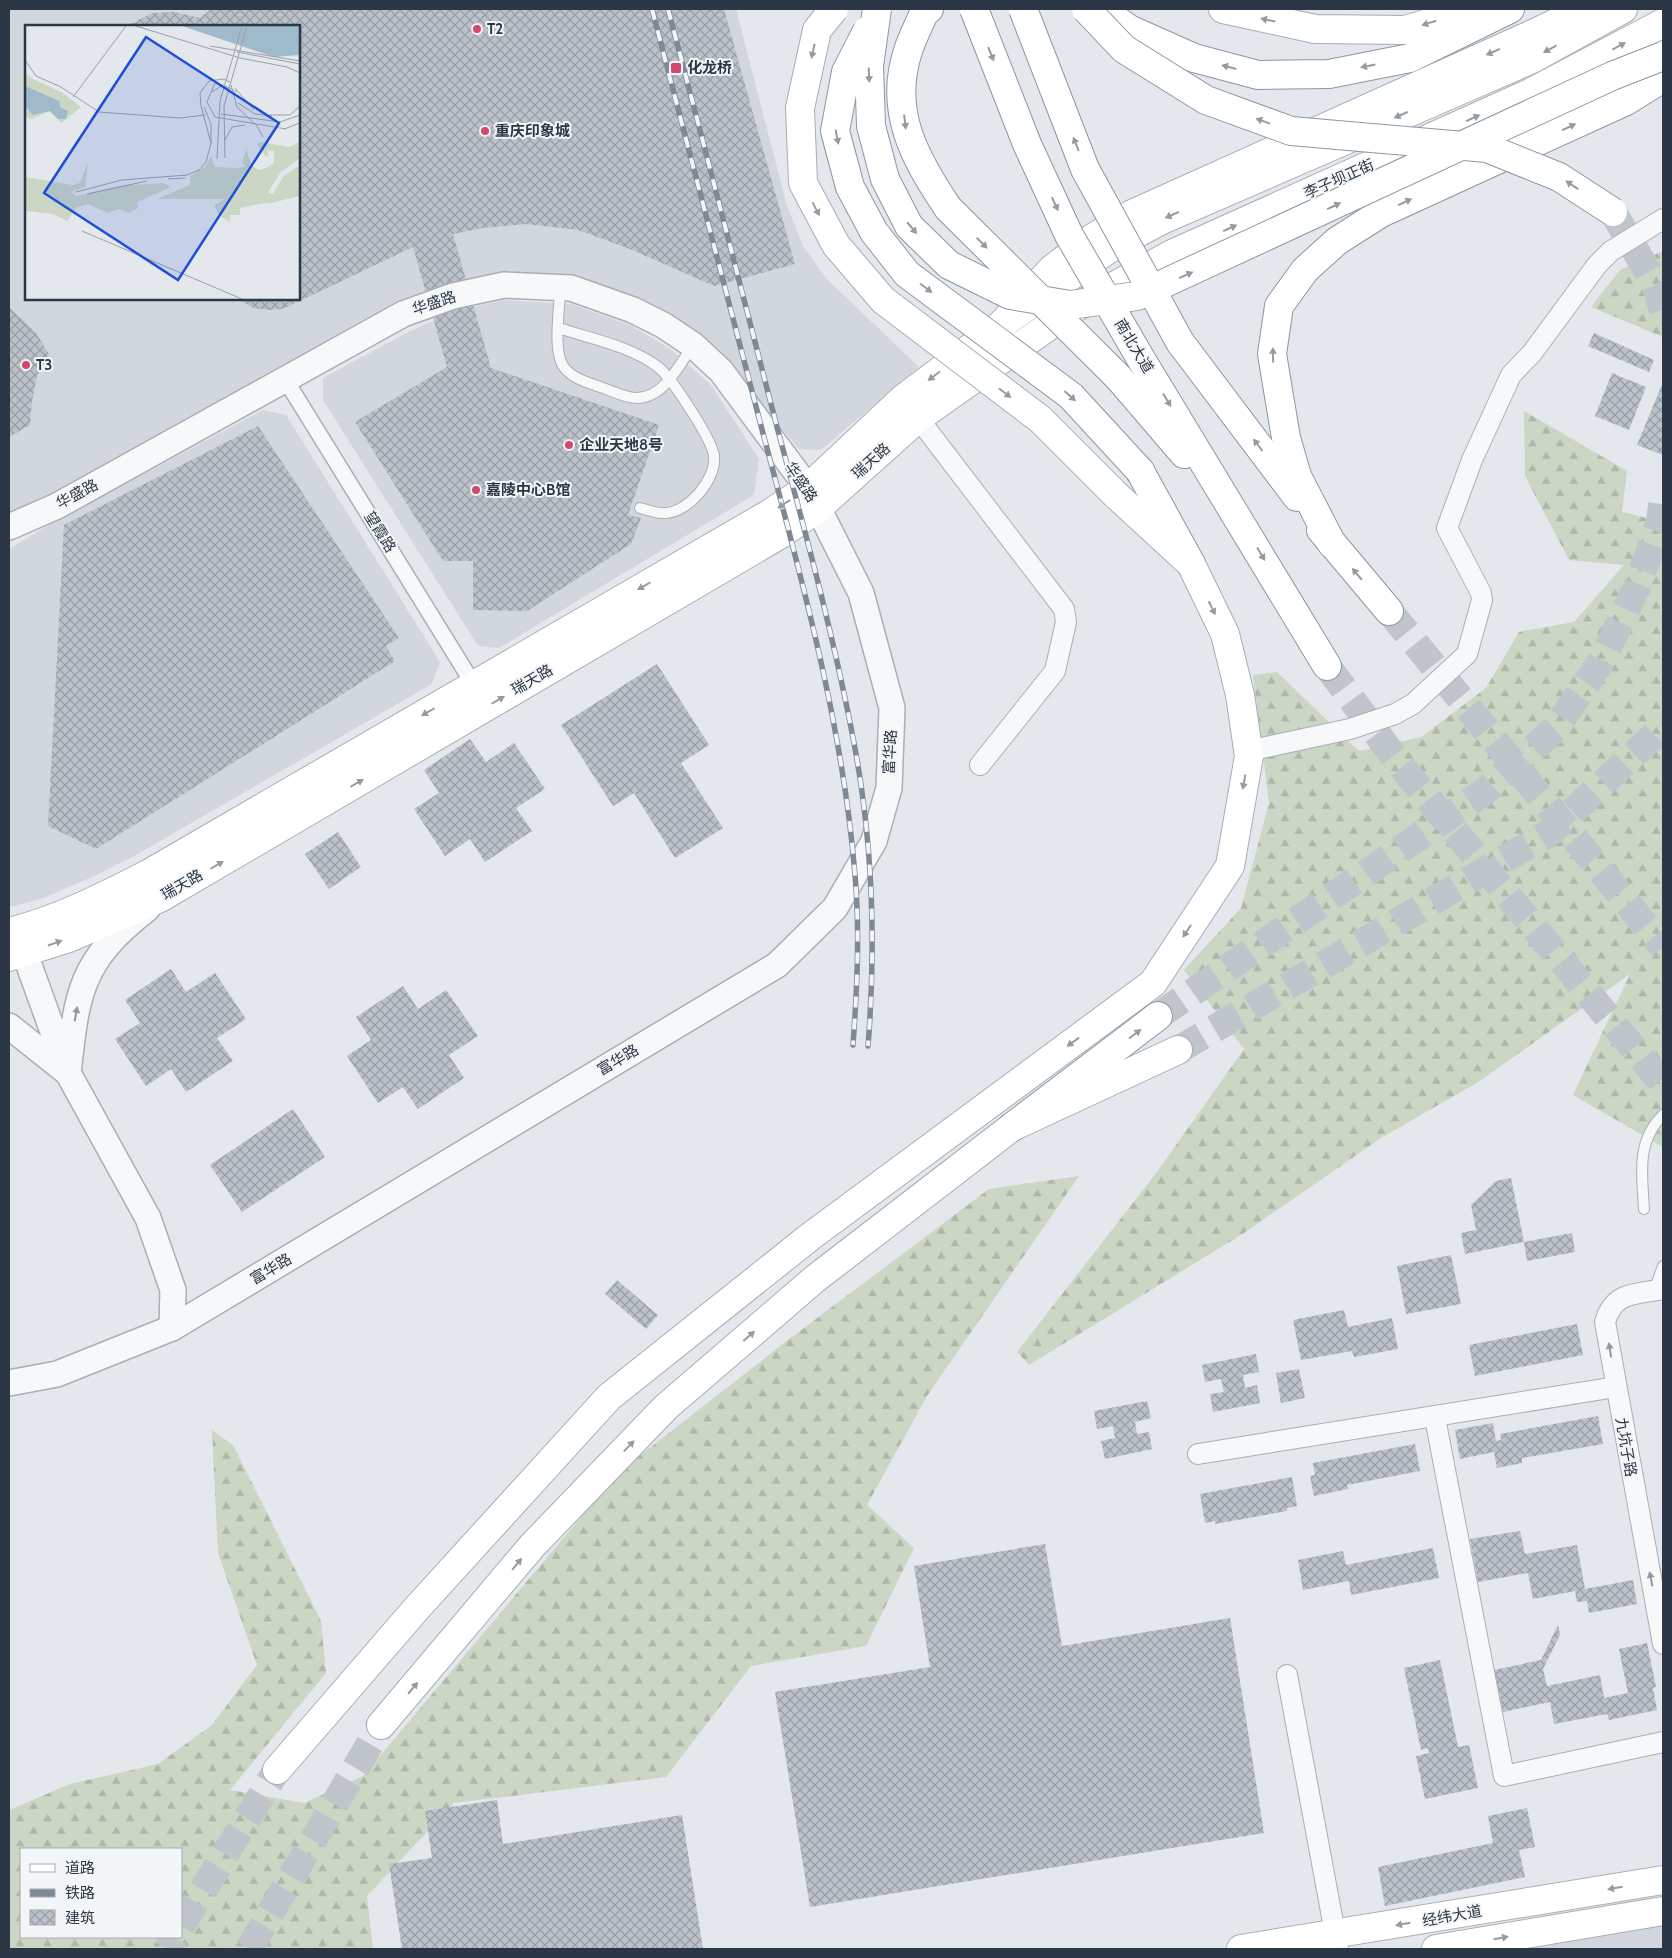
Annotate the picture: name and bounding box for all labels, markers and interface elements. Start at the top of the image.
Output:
one-way arrow [1260,15,1276,23]
place label: T2 [487,20,503,38]
one-way arrow [1421,20,1436,27]
marker: T2 [471,23,483,35]
inset map [25,25,300,300]
one-way arrow [1612,42,1626,50]
one-way arrow [808,43,816,59]
one-way arrow [1542,45,1557,53]
one-way arrow [988,47,996,61]
one-way arrow [1486,49,1500,57]
place label: 化龙桥 [687,59,732,77]
marker: 化龙桥 [669,61,683,75]
one-way arrow [1360,62,1376,70]
one-way arrow [1222,63,1237,71]
one-way arrow [866,67,874,83]
one-way arrow [1394,112,1408,120]
one-way arrow [901,114,909,130]
one-way arrow [1466,114,1480,122]
one-way arrow [1255,117,1270,125]
place label: 重庆印象城 [495,122,570,140]
one-way arrow [1561,123,1576,131]
marker: 重庆印象城 [479,125,491,137]
one-way arrow [833,129,841,144]
one-way arrow [1071,137,1079,152]
street label: 李子坝正街 [1301,156,1377,202]
one-way arrow [1565,181,1579,190]
one-way arrow [1051,197,1059,211]
one-way arrow [1398,198,1412,206]
one-way arrow [812,201,820,216]
one-way arrow [1327,202,1341,210]
one-way arrow [1165,212,1179,220]
one-way arrow [907,221,918,234]
one-way arrow [1223,224,1237,232]
one-way arrow [976,236,988,248]
one-way arrow [1179,270,1193,278]
one-way arrow [919,283,932,294]
street label: 华盛路 [410,287,458,319]
street label: 南北大道 [1111,316,1157,376]
one-way arrow [1269,346,1277,362]
place label: T3 [36,356,52,374]
marker: T3 [20,359,32,371]
one-way arrow [928,370,941,381]
one-way arrow [998,388,1012,398]
one-way arrow [1063,390,1075,402]
one-way arrow [1162,394,1171,407]
place label: 企业天地8号 [579,436,663,454]
one-way arrow [1253,438,1263,452]
marker: 企业天地8号 [563,439,575,451]
street label: 瑞天路 [848,439,894,483]
street label: 华盛路 [781,458,821,506]
street label: 华盛路 [53,475,101,513]
place label: 嘉陵中心B馆 [486,481,570,499]
marker: 嘉陵中心B馆 [470,484,482,496]
one-way arrow [778,499,791,509]
street label: 望霞路 [360,508,400,556]
one-way arrow [1256,547,1265,560]
one-way arrow [1352,568,1363,581]
one-way arrow [638,582,651,591]
one-way arrow [1208,601,1216,615]
street label: 瑞天路 [508,661,556,699]
one-way arrow [491,696,504,705]
one-way arrow [422,707,435,716]
street label: 富华路 [880,729,900,775]
one-way arrow [1240,775,1248,791]
one-way arrow [351,778,364,787]
one-way arrow [211,860,224,869]
street label: 瑞天路 [158,866,206,904]
one-way arrow [1183,924,1192,938]
one-way arrow [48,939,63,946]
one-way arrow [72,1006,80,1022]
one-way arrow [1128,1029,1141,1040]
one-way arrow [1067,1037,1080,1048]
street label: 富华路 [594,1041,642,1079]
street label: 富华路 [247,1250,295,1288]
one-way arrow [742,1330,754,1342]
one-way arrow [1606,1342,1614,1358]
street label: 九坑子路 [1612,1416,1640,1478]
one-way arrow [623,1440,635,1452]
one-way arrow [512,1557,523,1570]
one-way arrow [1647,1572,1655,1587]
one-way arrow [407,1682,418,1695]
legend [20,1848,182,1938]
text: 道路 [65,1859,95,1877]
text: 铁路 [65,1884,95,1902]
one-way arrow [1607,1884,1623,1892]
street label: 经纬大道 [1421,1902,1483,1930]
text: 建筑 [65,1909,95,1927]
one-way arrow [1395,1920,1411,1928]
one-way arrow [1493,1934,1509,1942]

